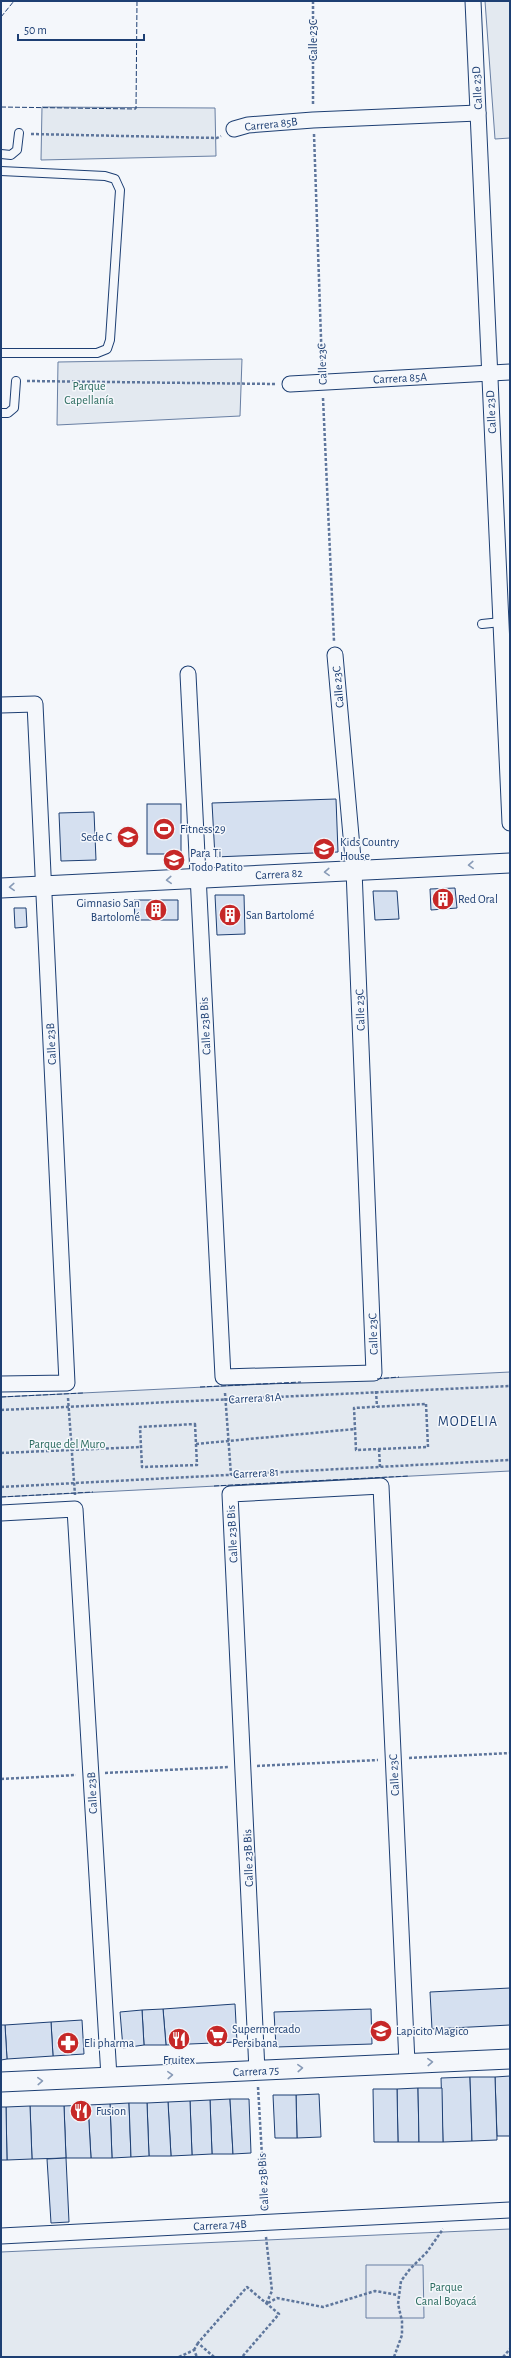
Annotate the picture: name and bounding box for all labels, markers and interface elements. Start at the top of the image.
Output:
scale bar [18,16,144,42]
street label: Calle 23C [307,19,319,61]
text: 50 m [24,24,47,36]
street label: Calle 23D [470,66,484,110]
street label: Carrera 85B [244,115,298,133]
street label: Calle 23C [315,343,329,385]
street label: Carrera 85A [373,371,427,385]
park label: Parque Capellanía [64,380,114,406]
street label: Calle 23D [484,390,498,434]
street label: Calle 23C [330,666,346,708]
sports icon: Fitness 29 [151,816,177,842]
place label: Fitness 29 [180,823,226,835]
school or university icon: Sede C [115,824,141,850]
place label: Sede C [81,831,112,843]
school or university icon: Kids Country House [311,836,337,862]
place label: Kids Country House [340,836,399,862]
school or university icon: Para Ti Todo Patito [161,847,187,873]
place label: Para Ti Todo Patito [190,847,243,873]
one-way arrow [468,861,474,869]
street label: Carrera 82 [255,867,303,881]
one-way arrow [324,867,330,876]
one-way arrow [166,875,172,884]
one-way arrow [9,883,15,892]
building icon: Red Oral [430,886,456,912]
place label: Red Oral [458,893,498,905]
place label: Gimnasio San Bartolomé [76,897,140,923]
building icon: Gimnasio San Bartolomé [143,897,169,923]
building icon: San Bartolomé [217,902,243,928]
place label: San Bartolomé [246,909,314,921]
street label: Calle 23C [353,989,367,1031]
street label: Calle 23B Bis [197,997,213,1055]
street label: Calle 23B [44,1023,58,1065]
street label: Calle 23C [366,1313,380,1355]
street label: Carrera 81A [228,1391,282,1405]
district label: MODELIA [438,1415,498,1429]
park label: Parque del Muro [29,1438,105,1450]
street label: Carrera 81 [233,1466,279,1480]
street label: Calle 23B Bis [224,1505,240,1563]
street label: Calle 23C [387,1754,401,1796]
street label: Calle 23B [85,1772,99,1814]
street label: Calle 23B Bis [241,1829,255,1887]
school or university icon: Lapicito Magico [368,2018,394,2044]
supermarket icon: Supermercado Persibana [204,2023,230,2049]
place label: Supermercado Persibana [232,2023,301,2049]
place label: Lapicito Magico [396,2025,469,2037]
restaurant icon: Fruitex [166,2026,192,2052]
pharmacy icon: Eli pharma [55,2030,81,2056]
place label: Eli pharma [84,2037,135,2049]
place label: Fruitex [163,2054,195,2066]
one-way arrow [427,2058,433,2067]
street label: Carrera 75 [233,2064,279,2078]
one-way arrow [297,2064,303,2073]
one-way arrow [167,2070,173,2079]
one-way arrow [37,2076,43,2085]
restaurant icon: Fusion [68,2098,94,2124]
place label: Fusion [96,2105,126,2117]
street label: Calle 23B Bis [255,2153,271,2211]
street label: Carrera 74B [193,2218,247,2232]
park label: Parque Canal Boyacá [416,2281,477,2308]

